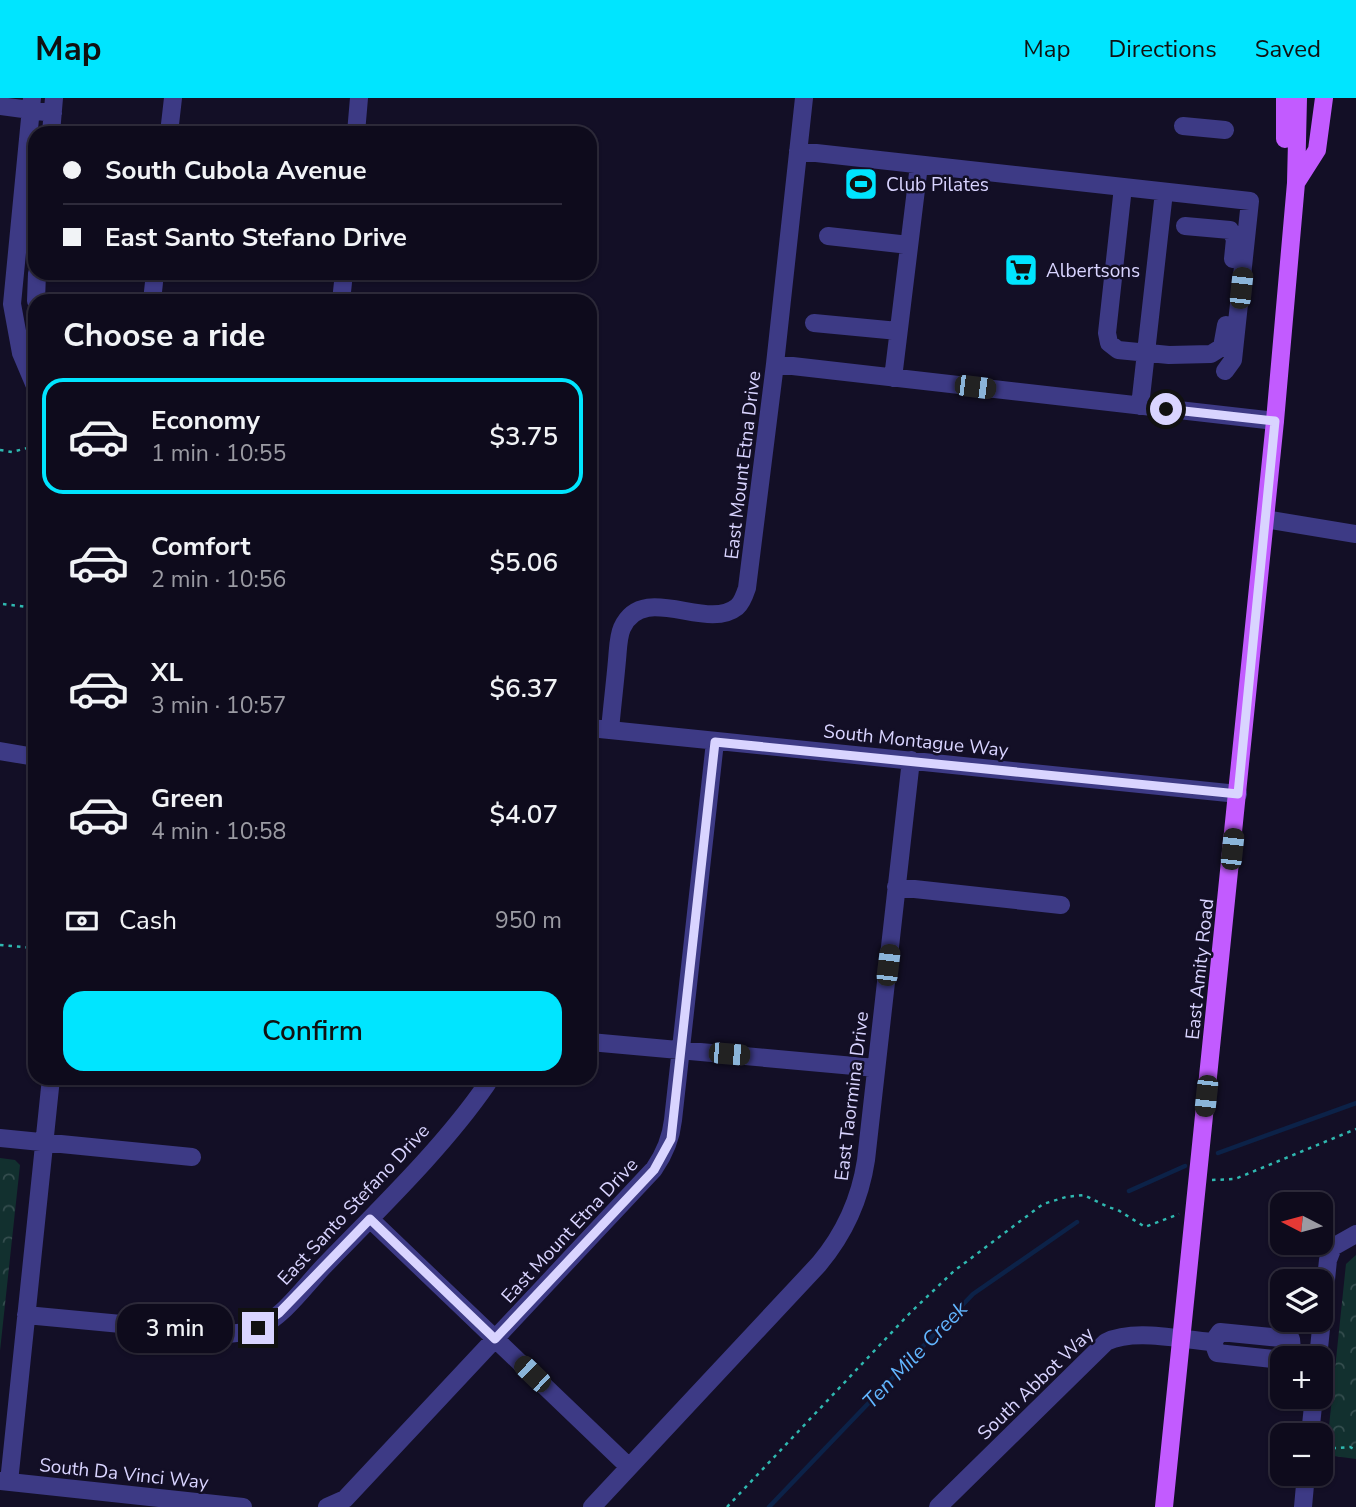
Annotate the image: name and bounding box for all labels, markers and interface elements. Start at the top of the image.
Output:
text: Map [35,27,102,72]
text: Map [1023,33,1070,65]
text: Directions [1108,33,1217,65]
text: Saved [1255,33,1321,65]
text: South Cubola Avenue [105,153,367,188]
sports icon: Club Pilates [842,165,880,203]
place label: Club Pilates [886,172,989,198]
text: East Santo Stefano Drive [105,220,407,255]
supermarket icon: Albertsons [1002,251,1040,289]
place label: Albertsons [1046,258,1140,284]
car [1229,266,1254,310]
text: Choose a ride [63,314,265,357]
street label: East Mount Etna Drive [719,369,767,561]
car [953,374,998,400]
route start [1150,393,1182,425]
text: Economy [151,403,260,438]
icon: car [67,405,130,468]
text: $3.75 [489,419,558,454]
text: 1 min · 10:55 [151,438,286,469]
text: Comfort [151,529,251,564]
icon: car [67,531,130,594]
text: $5.06 [489,545,558,580]
text: 2 min · 10:56 [151,564,286,595]
text: XL [151,655,183,690]
icon: car [67,657,130,720]
text: $6.37 [489,671,558,706]
text: 3 min · 10:57 [151,690,286,721]
street label: South Montague Way [822,718,1010,764]
text: Green [151,781,224,816]
icon: car [67,783,130,846]
text: $4.07 [489,797,558,832]
text: 4 min · 10:58 [151,816,286,847]
car [1220,827,1245,871]
street label: East Amity Road [1180,897,1220,1041]
icon: cash [63,902,101,940]
text: Cash [119,903,177,938]
text: 950 m [495,905,562,936]
car [876,943,901,987]
button: Confirm [63,991,562,1071]
street label: East Taormina Drive [829,1010,875,1182]
car [708,1042,751,1066]
car [1194,1074,1219,1118]
street label: East Santo Stefano Drive [272,1118,436,1291]
street label: East Mount Etna Drive [495,1152,644,1309]
north arrow [1270,1192,1334,1255]
map controls [1270,1192,1333,1486]
button: layers [1270,1269,1333,1332]
water label: Ten Mile Creek [857,1295,974,1415]
callout: 3 min [118,1304,233,1352]
route end [242,1312,274,1344]
text: 3 min [146,1313,204,1344]
street label: South Abbot Way [972,1321,1100,1446]
button: + [1270,1346,1333,1409]
car [510,1352,555,1396]
button: − [1270,1423,1333,1486]
street label: South Da Vinci Way [38,1452,210,1496]

